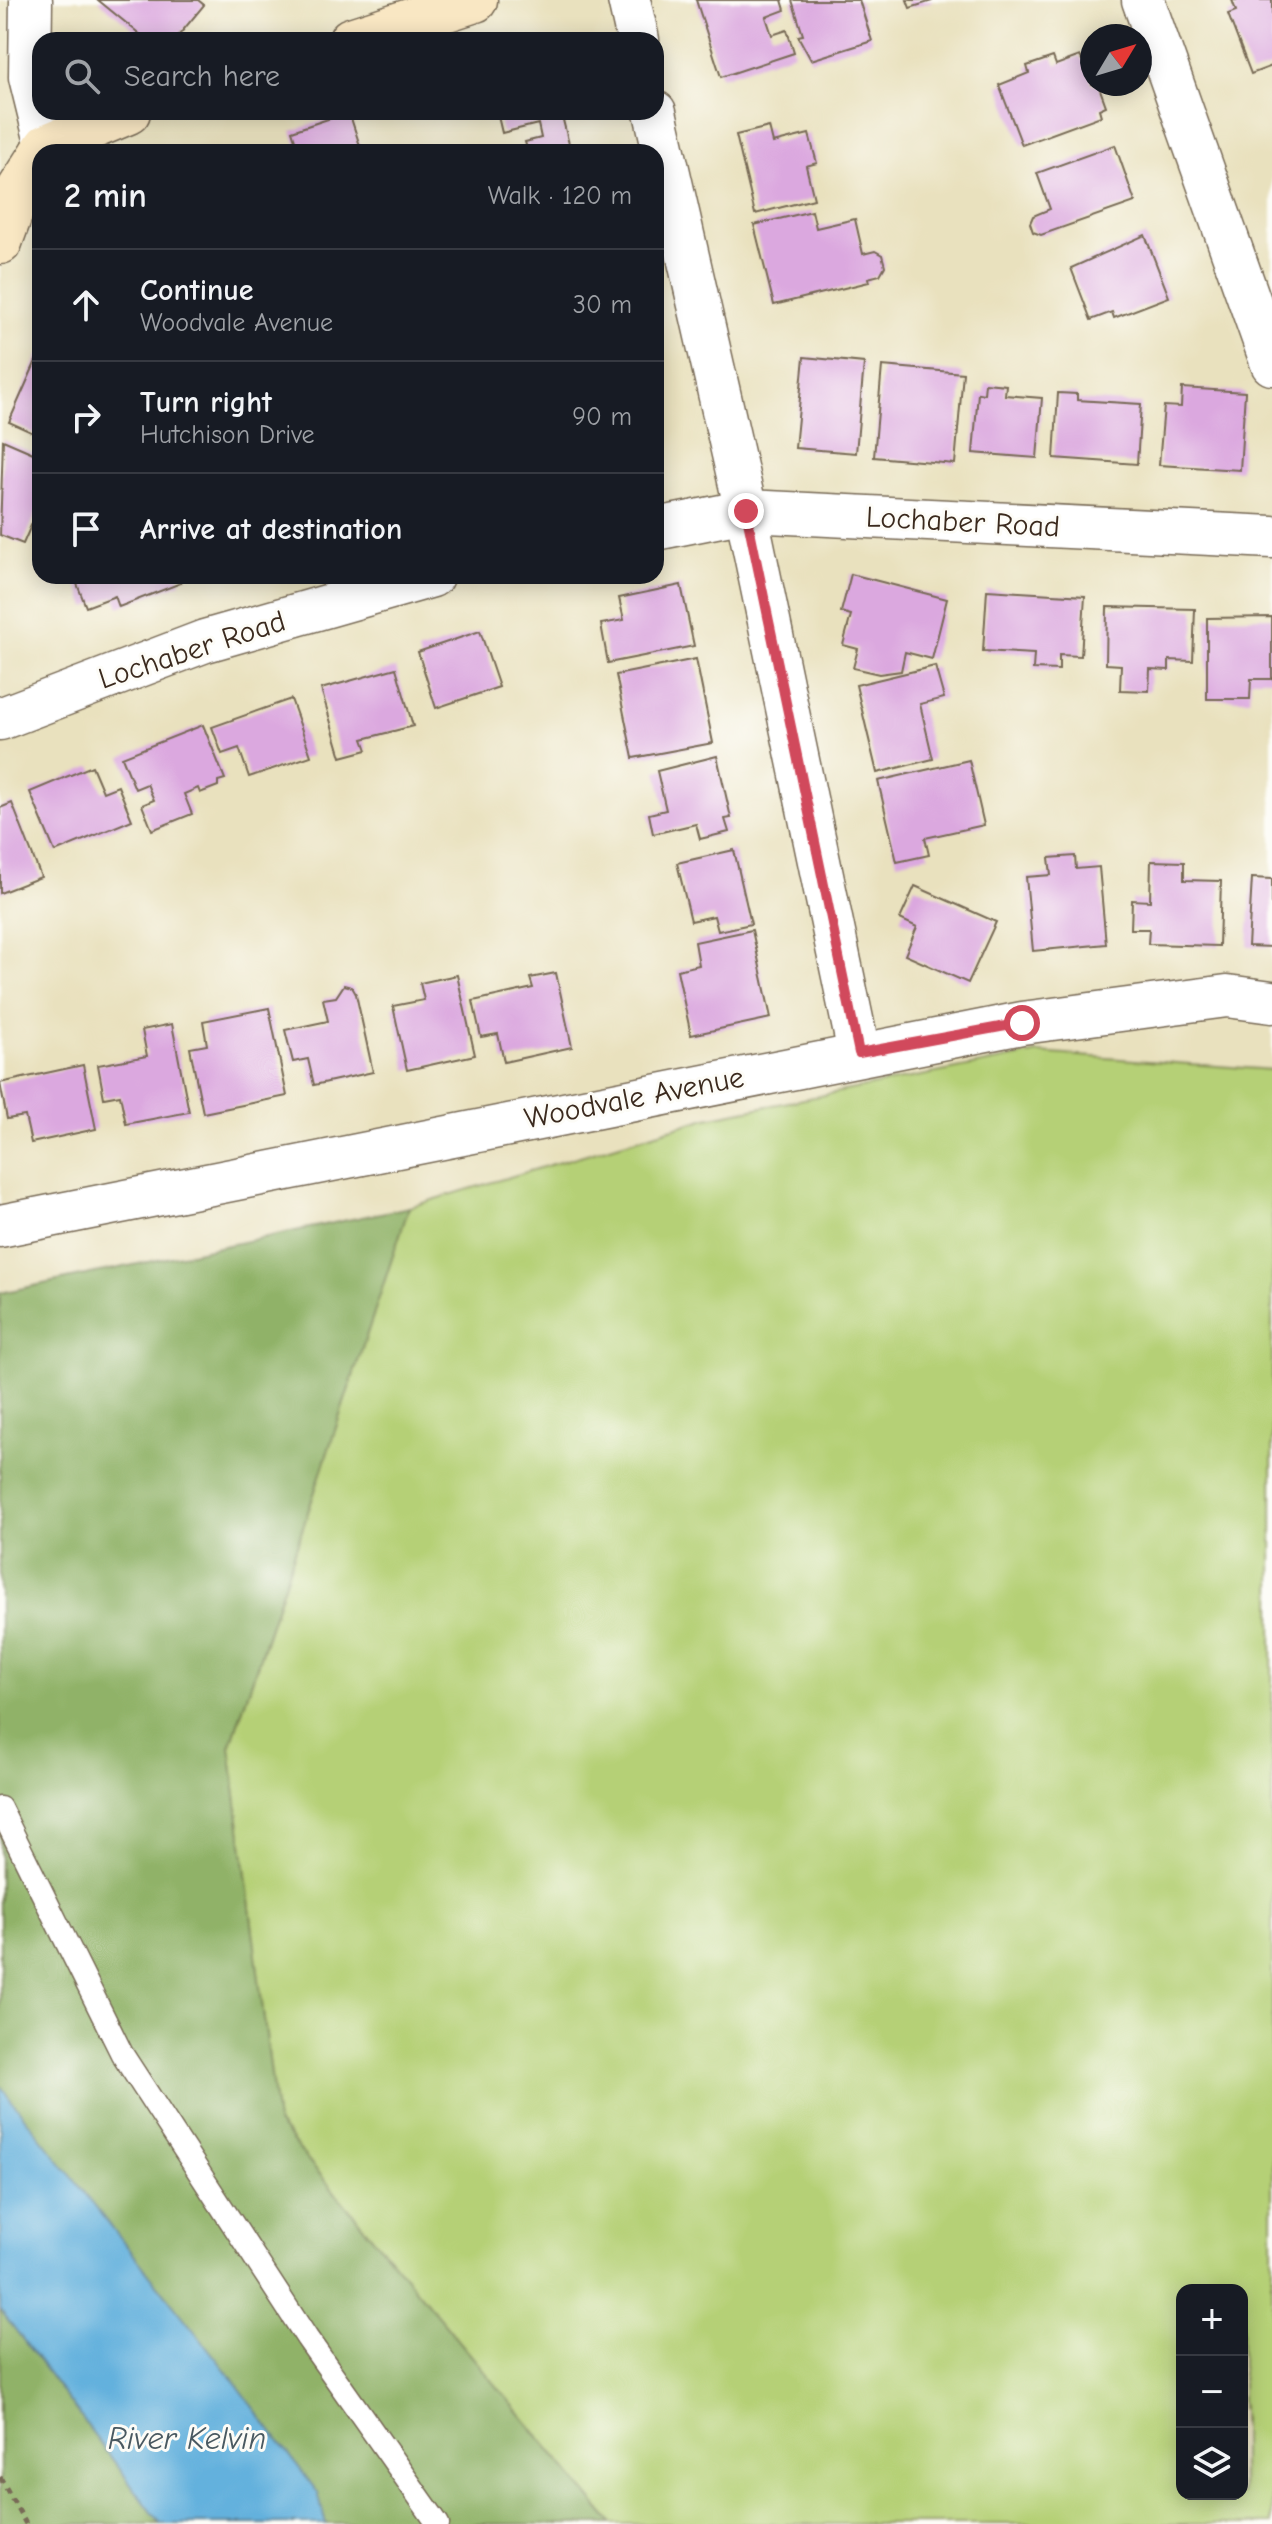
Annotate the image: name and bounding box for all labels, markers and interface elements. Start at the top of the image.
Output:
north arrow [1080,24,1152,96]
search box [32,32,664,120]
icon: search [60,54,104,98]
text: Search here [124,59,280,94]
text: 2 min [64,176,147,216]
text: Walk · 120 m [488,181,632,211]
text: Continue [140,273,254,308]
icon: ahead [64,283,108,327]
text: 30 m [573,290,632,320]
text: Woodvale Avenue [140,308,333,338]
text: Turn right [140,385,272,420]
icon: right [64,395,108,439]
text: 90 m [572,402,632,432]
text: Hutchison Drive [140,420,315,450]
route end [728,493,764,529]
street label: Lochaber Road [865,499,1061,545]
icon: arrive [64,507,108,551]
text: Arrive at destination [140,512,402,547]
street label: Lochaber Road [94,603,290,697]
route start [1004,1005,1040,1041]
street label: Woodvale Avenue [521,1060,747,1136]
map controls [1176,2284,1248,2500]
button: + [1176,2284,1248,2356]
button: − [1176,2356,1248,2428]
water label: River Kelvin [108,2420,266,2457]
button: layers [1176,2428,1248,2500]

